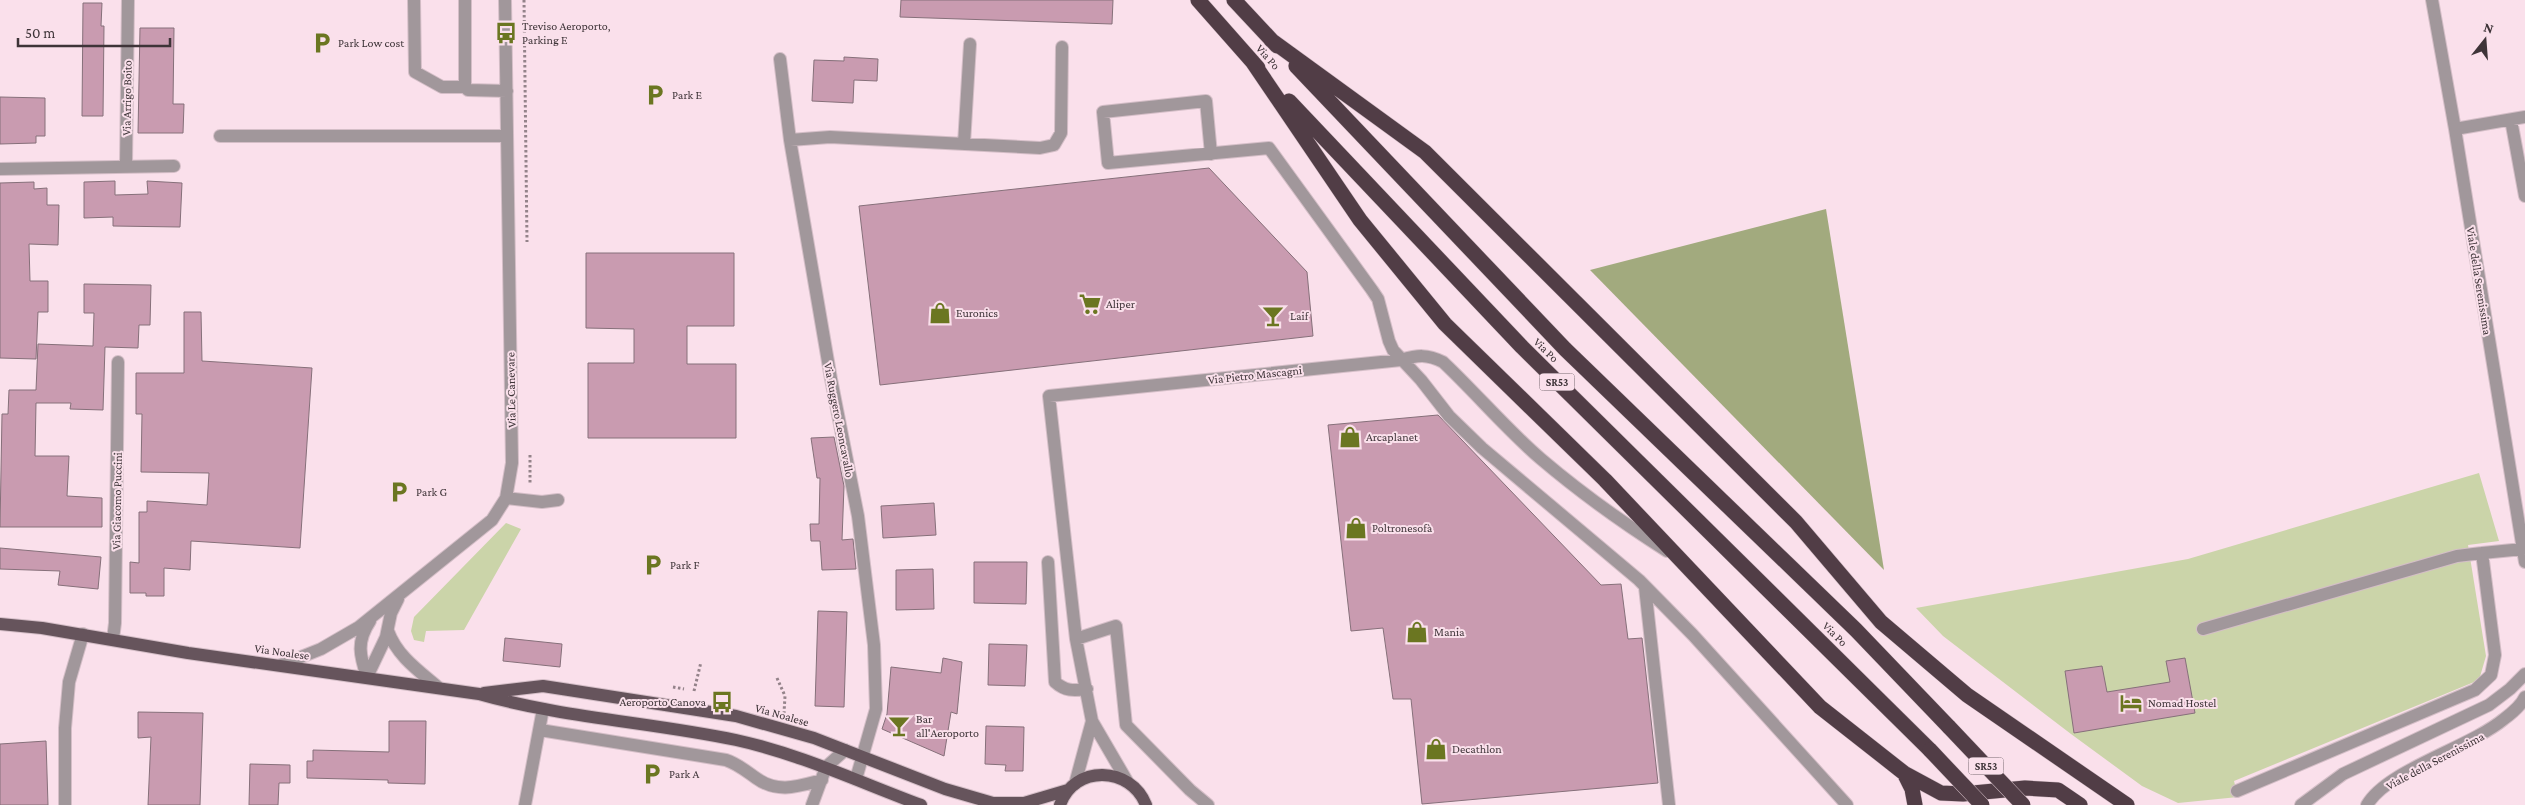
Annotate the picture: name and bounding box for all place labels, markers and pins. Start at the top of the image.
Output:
place label: Treviso Aeroporto, Parking E [522,19,611,47]
bus stop icon: Treviso Aeroporto, Parking E [493,20,519,46]
parking icon: Park Low cost [309,30,335,56]
place label: Park Low cost [338,36,405,50]
parking icon: Park E [642,82,668,108]
place label: Park E [672,88,703,102]
supermarket icon: Aliper [1077,291,1103,317]
place label: Aliper [1106,297,1136,311]
shop icon: Euronics [927,300,953,326]
bar icon: Laif [1260,303,1286,329]
place label: Euronics [956,306,998,320]
place label: Laif [1290,309,1310,323]
shop icon: Arcaplanet [1337,424,1363,450]
place label: Arcaplanet [1366,430,1419,444]
parking icon: Park G [386,479,412,505]
place label: Park G [416,485,448,499]
shop icon: Poltronesofà [1343,515,1369,541]
place label: Poltronesofà [1372,521,1433,535]
parking icon: Park F [640,552,666,578]
place label: Park F [670,558,700,572]
shop icon: Mania [1404,619,1430,645]
place label: Mania [1434,625,1465,639]
bus stop icon: Aeroporto Canova [709,689,735,715]
hotel icon: Nomad Hostel [2118,690,2144,716]
place label: Aeroporto Canova [619,695,706,709]
place label: Nomad Hostel [2148,696,2216,710]
place label: Bar all'Aeroporto [916,712,979,740]
bar icon: Bar all'Aeroporto [886,713,912,739]
shop icon: Decathlon [1423,736,1449,762]
place label: Decathlon [1452,742,1502,756]
parking icon: Park A [639,761,665,787]
place label: Park A [669,767,700,781]

